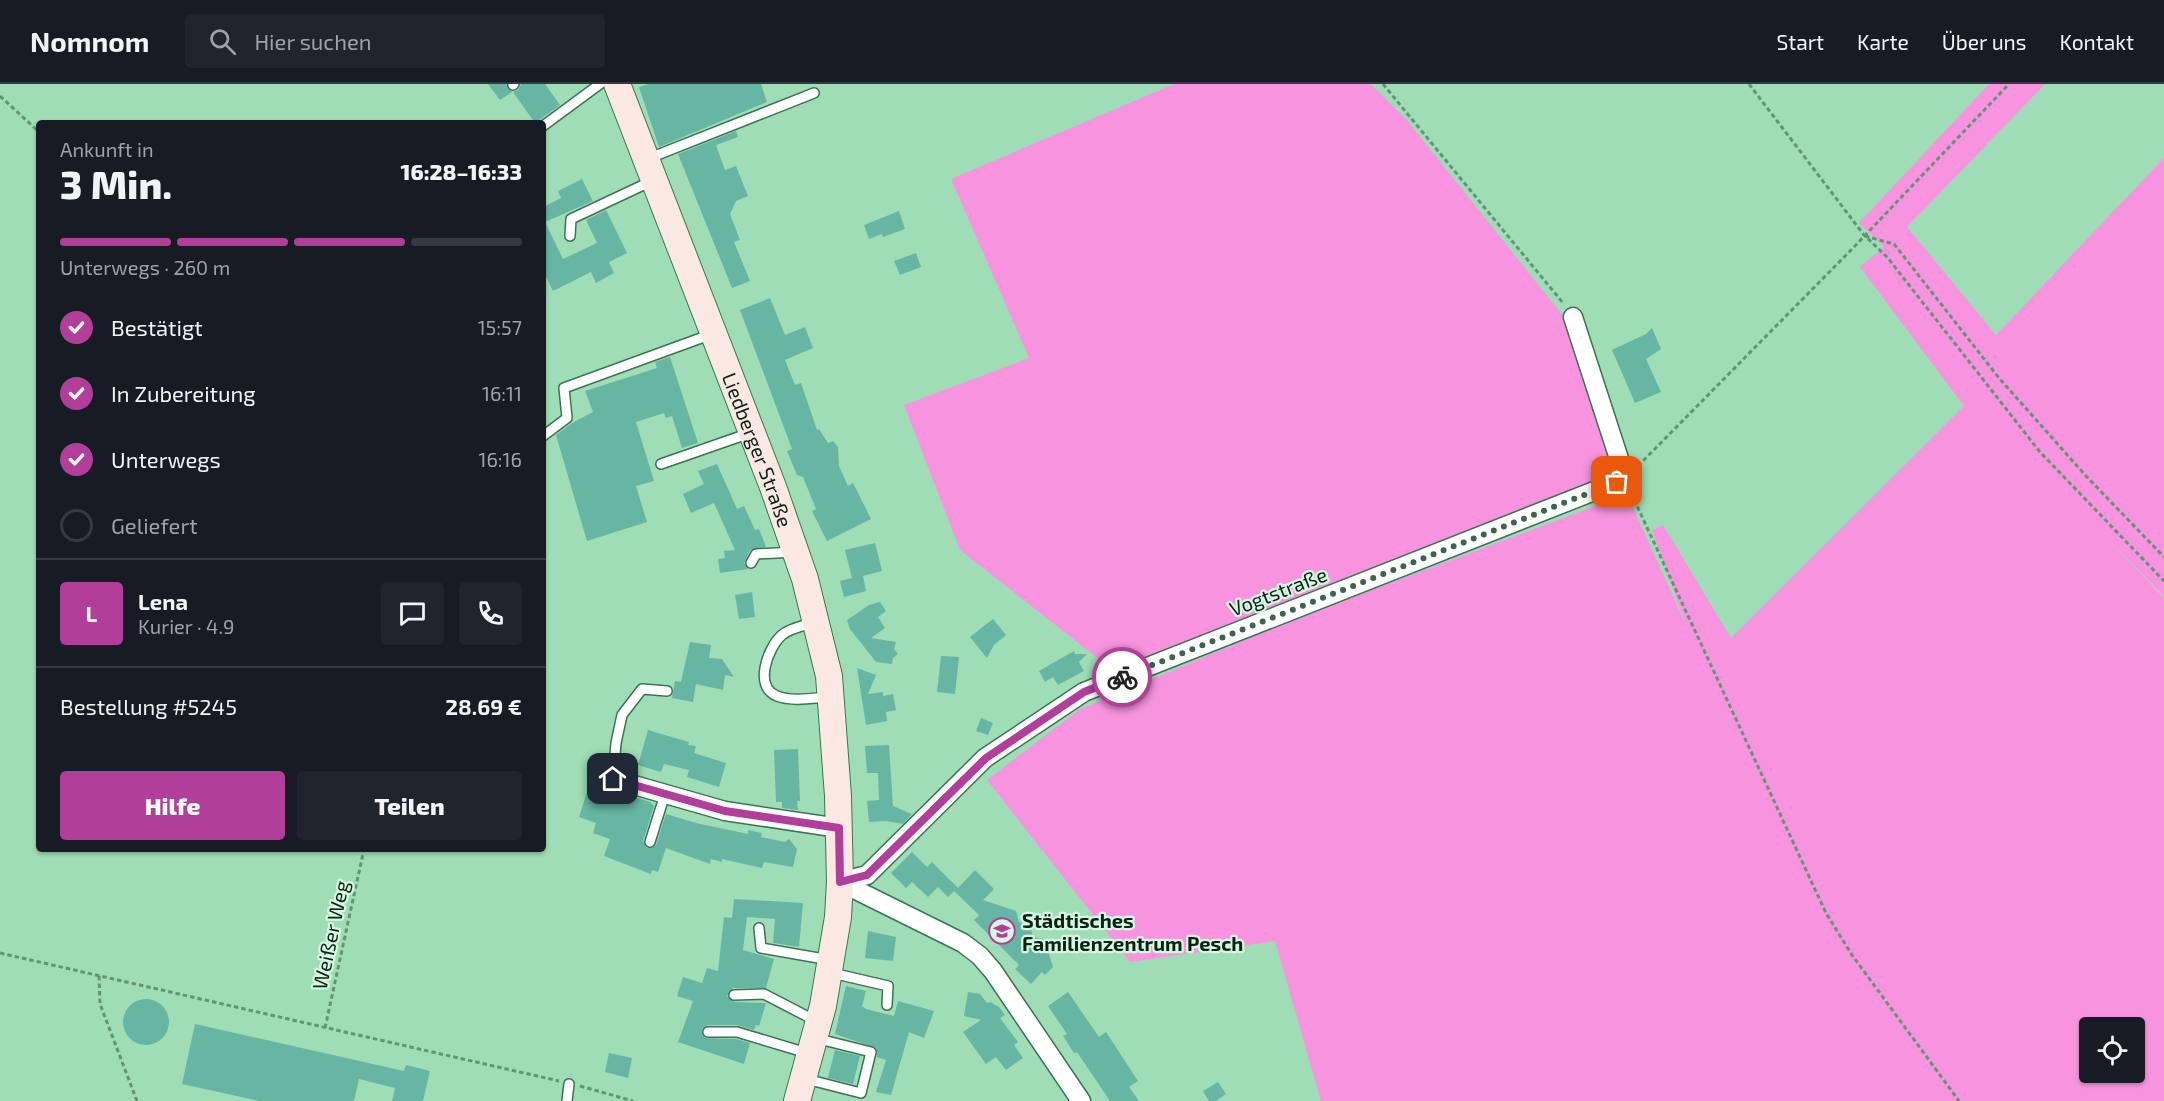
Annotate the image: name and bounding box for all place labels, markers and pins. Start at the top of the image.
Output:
pin [1591,456,1642,507]
pin [587,753,638,804]
place label: Städtisches Familienzentrum Pesch [1022,908,1243,955]
school or university icon: Städtisches Familienzentrum Pesch [987,916,1017,946]

